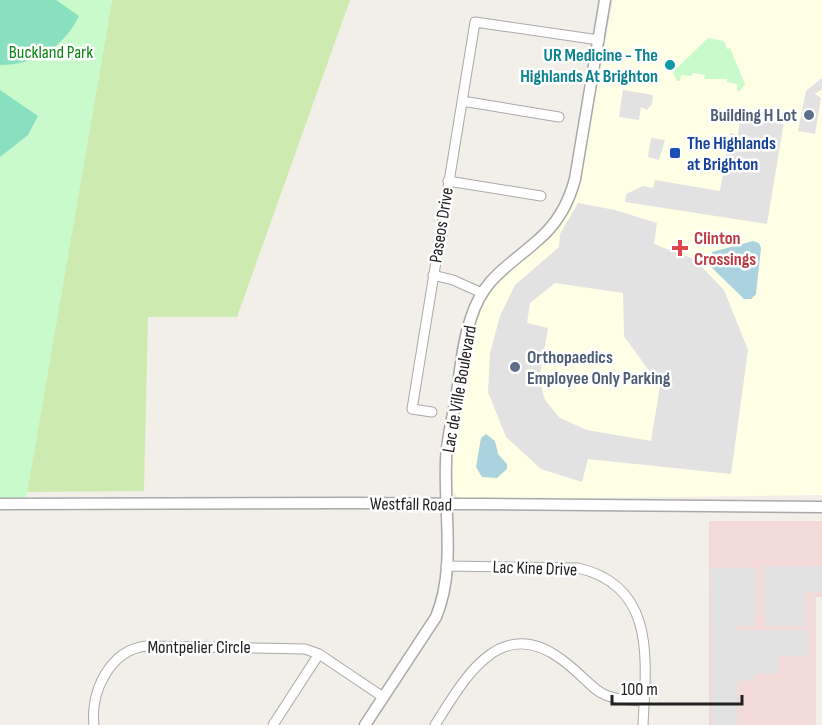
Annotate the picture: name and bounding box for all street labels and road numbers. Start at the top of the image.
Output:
street label: Paseos Drive [425,186,458,264]
street label: Lac de Ville Boulevard [438,324,481,454]
street label: Westfall Road [370,493,452,516]
street label: Lac Kine Drive [492,557,578,580]
street label: Montpelier Circle [147,637,251,658]

